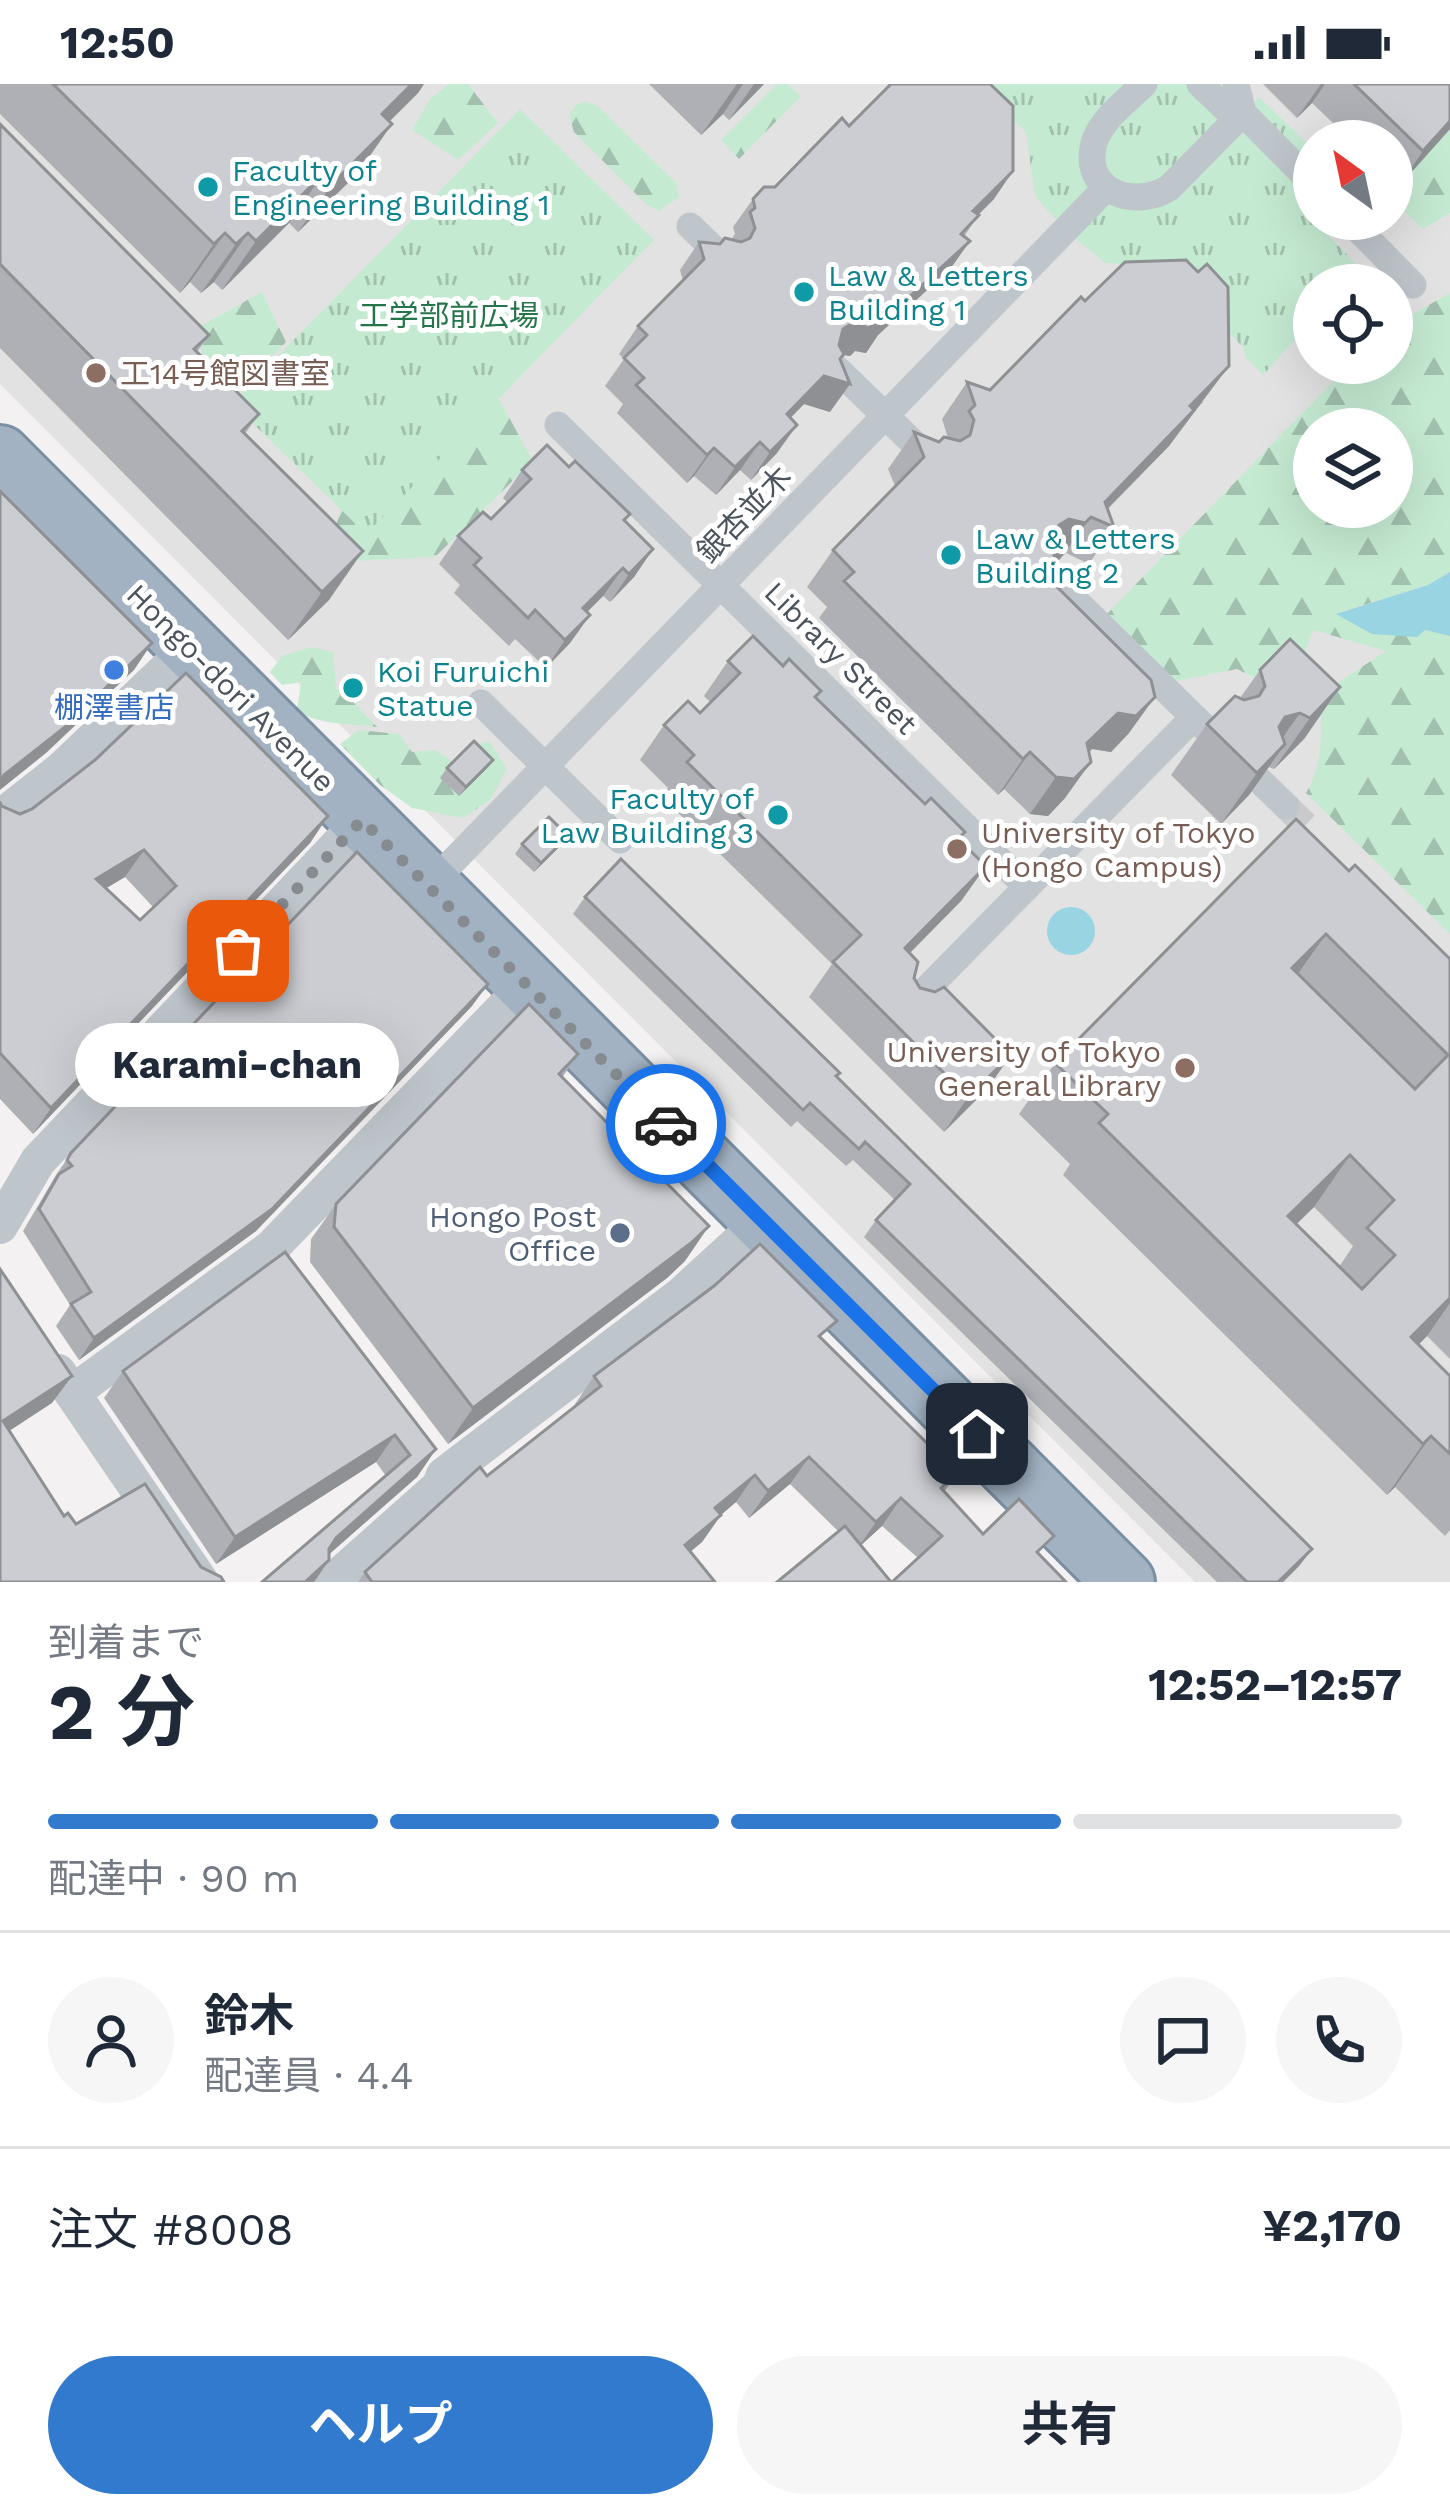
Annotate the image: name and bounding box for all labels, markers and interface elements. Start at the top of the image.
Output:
text: 12:50 [60,16,175,69]
north arrow [1293,120,1413,240]
map controls [1293,120,1413,528]
place label: Faculty of Engineering Building 1 [232,153,550,222]
marker: Faculty of Engineering Building 1 [195,174,221,200]
place label: Law & Letters Building 1 [828,258,1028,327]
button: locate [1293,264,1413,384]
marker: Law & Letters Building 1 [791,279,817,305]
park label: 工学部前広場 [359,298,539,333]
place label: 工14号館図書室 [120,356,330,391]
marker: 工14号館図書室 [83,360,109,386]
button: layers [1293,408,1413,528]
street label: 銀杏並木 [690,459,798,569]
place label: Law & Letters Building 2 [975,521,1175,590]
marker: Law & Letters Building 2 [938,542,964,568]
street label: Library Street [758,575,925,742]
street label: Hongo-dori Avenue [120,577,342,799]
place label: Koi Furuichi Statue [377,654,549,723]
marker: 棚澤書店 [101,657,127,683]
marker: Koi Furuichi Statue [340,675,366,701]
place label: 棚澤書店 [54,690,174,725]
place label: Faculty of Law Building 3 [540,781,754,850]
marker: Faculty of Law Building 3 [765,802,791,828]
place label: University of Tokyo (Hongo Campus) [981,815,1256,884]
marker: University of Tokyo (Hongo Campus) [944,836,970,862]
pin [187,900,289,1002]
icon: bag [205,918,271,984]
callout: Karami-chan [76,1023,400,1107]
place label: University of Tokyo General Library [886,1034,1162,1103]
text: Karami-chan [112,1042,362,1087]
marker: University of Tokyo General Library [1172,1055,1198,1081]
courier [606,1064,726,1184]
icon: car [633,1091,699,1157]
place label: Hongo Post Office [429,1199,596,1268]
marker: Hongo Post Office [607,1220,633,1246]
pin [926,1383,1028,1485]
icon: home [944,1401,1010,1467]
text: 到着まで [48,1620,204,1665]
text: 12:52–12:57 [1148,1658,1402,1711]
text: 2 分 [48,1666,195,1758]
text: 配達中 · 90 m [48,1856,299,1901]
button: person [48,1977,174,2103]
button: chat [1120,1977,1246,2103]
button: phone [1276,1977,1402,2103]
text: 鈴木 [204,1989,294,2042]
text: 配達員 · 4.4 [204,2053,414,2098]
text: ¥2,170 [1262,2199,1402,2252]
text: 注文 #8008 [48,2203,294,2256]
button: ヘルプ [48,2356,713,2494]
button: 共有 [737,2356,1402,2494]

